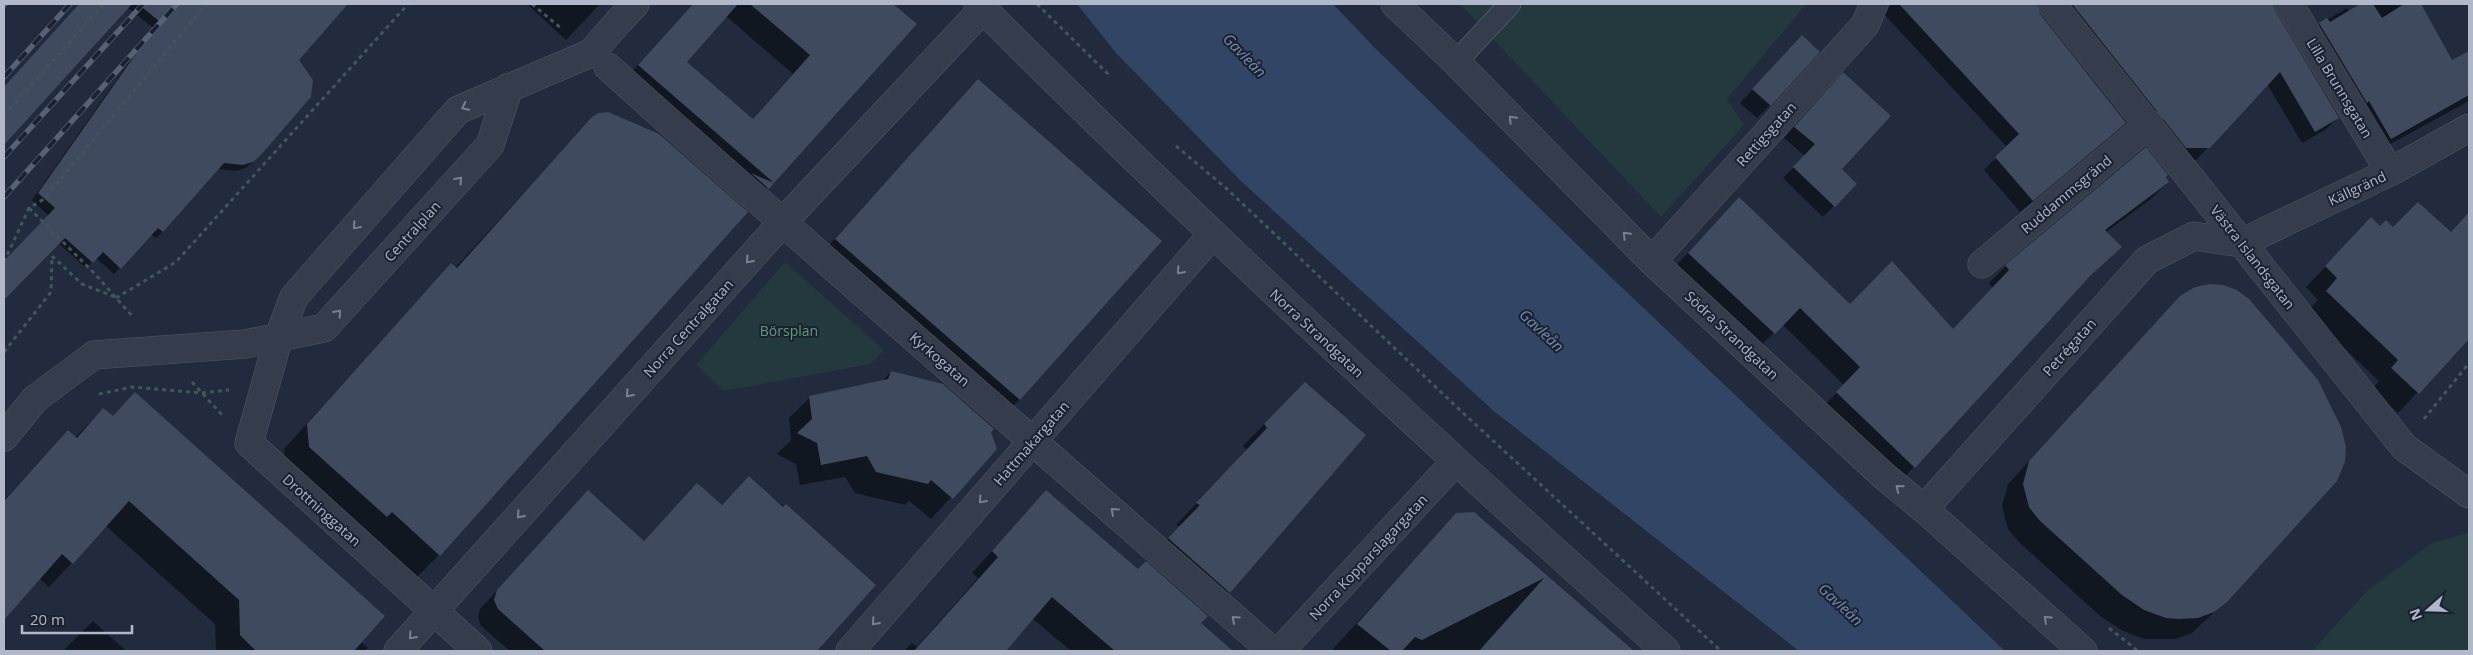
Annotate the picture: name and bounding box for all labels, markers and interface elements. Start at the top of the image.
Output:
water label: Gavleån [1219,29,1271,81]
street label: Lilla Brunnsgatan [2303,35,2377,141]
street label: Rettigsgatan [1732,98,1800,170]
one-way arrow [461,101,470,111]
one-way arrow [1509,116,1518,125]
street label: Ruddammsgränd [2017,150,2115,238]
street label: Källgränd [2325,166,2389,210]
one-way arrow [453,177,462,186]
street label: Centralplan [380,196,444,266]
street label: Västra Islandsgatan [2206,201,2300,313]
one-way arrow [353,221,362,230]
one-way arrow [1623,231,1632,240]
one-way arrow [746,254,755,263]
one-way arrow [1177,266,1186,275]
street label: Norra Centralgatan [639,275,737,381]
street label: Norra Strandgatan [1266,284,1368,382]
street label: Södra Strandgatan [1681,286,1783,384]
water label: Gavleån [1515,304,1569,356]
one-way arrow [332,310,341,319]
street label: Petrégatan [2038,314,2100,380]
park label: Börsplan [760,321,818,340]
street label: Kyrkogatan [906,328,974,390]
one-way arrow [626,388,635,397]
street label: Hattmakargatan [989,397,1073,489]
street label: Drottninggatan [279,470,365,550]
one-way arrow [1896,486,1905,494]
street label: Norra Kopparslagargatan [1305,490,1431,624]
one-way arrow [979,494,988,503]
one-way arrow [1110,508,1119,517]
one-way arrow [517,509,526,518]
water label: Gavleån [1814,578,1868,630]
north arrow [2403,585,2453,635]
scale bar [22,602,132,634]
text: N [2404,606,2426,623]
text: 20 m [30,609,65,629]
one-way arrow [1232,616,1241,625]
one-way arrow [2043,616,2052,625]
one-way arrow [872,617,881,626]
one-way arrow [408,630,417,639]

